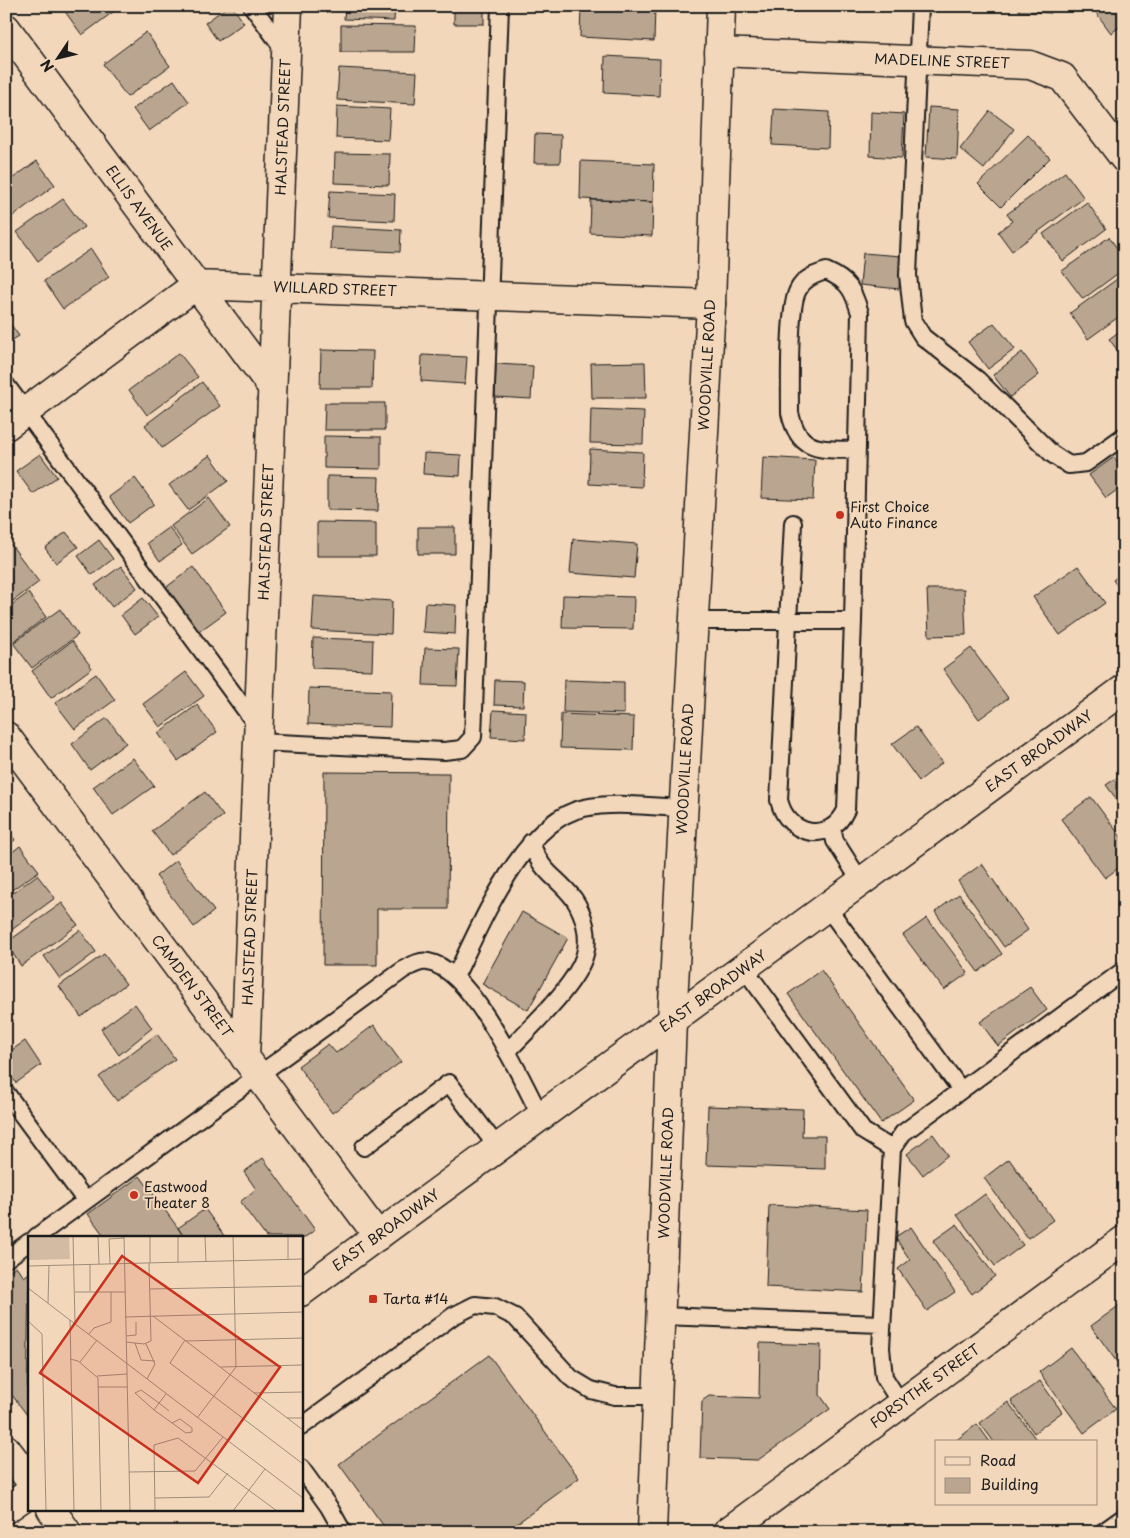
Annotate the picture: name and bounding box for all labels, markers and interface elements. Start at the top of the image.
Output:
north arrow [32,32,82,82]
street label: MADELINE STREET [874,48,1011,73]
text: N [35,55,59,76]
street label: HALSTEAD STREET [270,58,295,196]
street label: ELLIS AVENUE [101,160,178,255]
street label: WILLARD STREET [273,276,398,301]
street label: WOODVILLE ROAD [693,299,720,431]
street label: HALSTEAD STREET [253,463,278,601]
place label: First Choice Auto Finance [850,496,938,533]
marker: First Choice Auto Finance [834,509,846,521]
street label: WOODVILLE ROAD [671,703,698,835]
street label: EAST BROADWAY [981,704,1097,797]
street label: HALSTEAD STREET [237,868,262,1006]
street label: CAMDEN STREET [147,930,238,1042]
street label: EAST BROADWAY [655,944,771,1037]
street label: WOODVILLE ROAD [653,1107,678,1239]
place label: Eastwood Theater 8 [144,1176,210,1213]
street label: EAST BROADWAY [328,1183,444,1276]
marker: Eastwood Theater 8 [128,1189,140,1201]
inset map [28,1236,302,1510]
place label: Tarta #14 [383,1288,449,1309]
marker: Tarta #14 [367,1293,379,1305]
street label: FORSYTHE STREET [865,1338,985,1433]
legend [935,1440,1098,1506]
text: Road [980,1448,1016,1471]
text: Building [980,1472,1039,1495]

